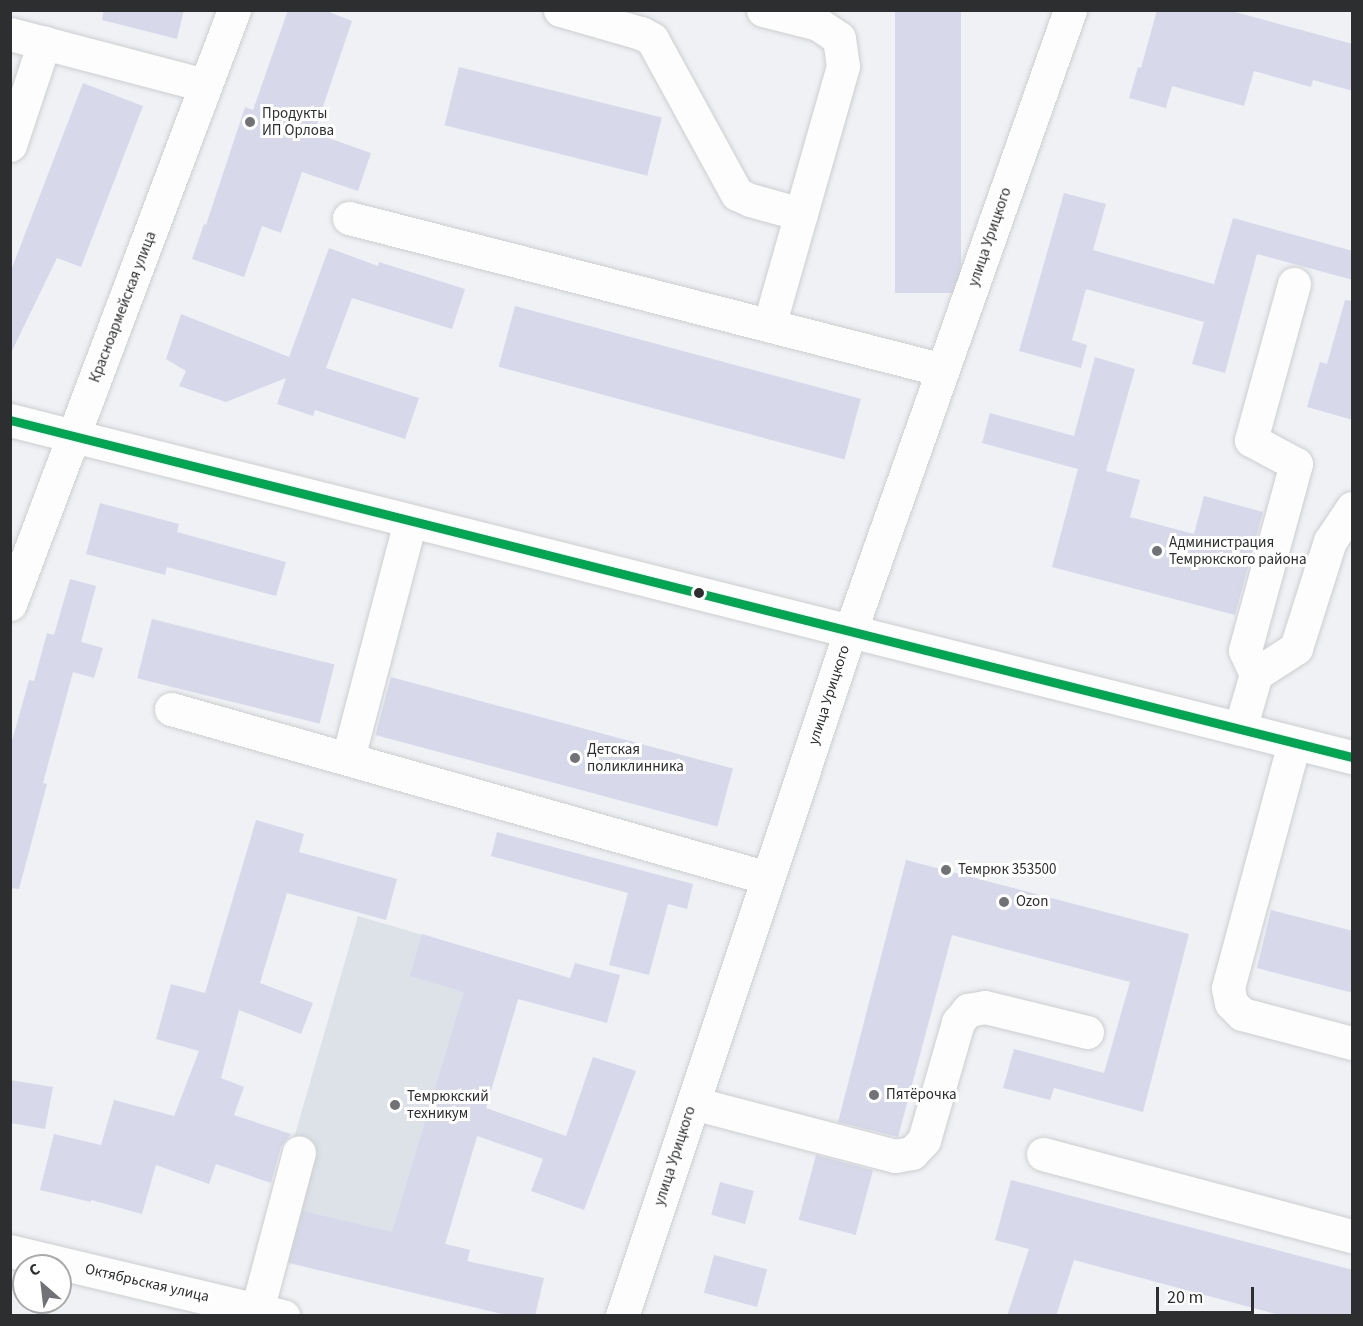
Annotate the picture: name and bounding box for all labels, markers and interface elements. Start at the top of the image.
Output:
place label: Продукты ИП Орлова [262,104,334,139]
marker: Продукты ИП Орлова [243,115,257,129]
street label: улица Урицкого [965,185,1015,289]
street label: Красноармейская улица [86,229,160,385]
place label: Администрация Темрюкского района [1169,533,1307,568]
marker: Администрация Темрюкского района [1150,544,1164,558]
unlabelled marker [693,587,705,599]
street label: улица Урицкого [804,643,854,747]
place label: Детская поликлинника [587,740,684,775]
marker: Детская поликлинника [568,751,582,765]
place label: Темрюк 353500 [958,861,1057,879]
marker: Темрюк 353500 [939,863,953,877]
place label: Ozon [1016,893,1048,911]
marker: Ozon [997,895,1011,909]
place label: Пятёрочка [886,1086,957,1104]
place label: Темрюкский техникум [407,1087,489,1122]
marker: Пятёрочка [867,1088,881,1102]
marker: Темрюкский техникум [388,1098,402,1112]
street label: улица Урицкого [650,1104,700,1208]
north arrow [12,1254,72,1314]
text: С [25,1258,44,1282]
street label: Октябрьская улица [83,1260,211,1306]
scale bar [1159,1275,1256,1313]
text: 20 m [1167,1285,1203,1310]

